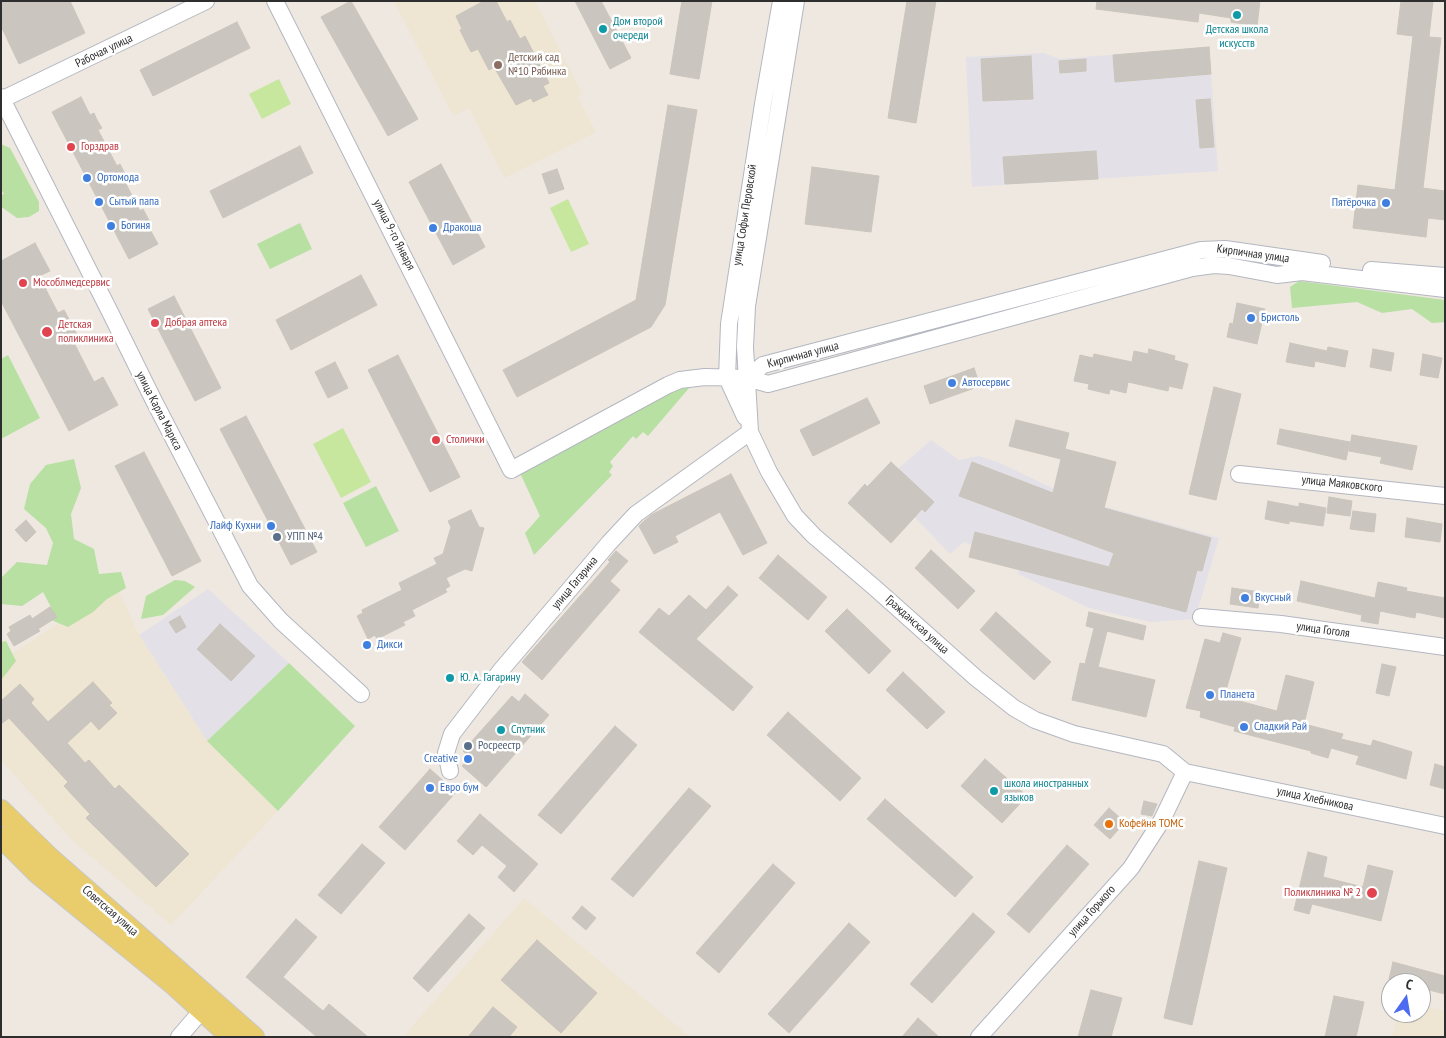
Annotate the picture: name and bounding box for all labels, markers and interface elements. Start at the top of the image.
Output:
marker: Детская школа искусств [1231,9,1243,21]
place label: Дом второй очереди [613,15,663,43]
marker: Дом второй очереди [597,23,609,35]
place label: Детская школа искусств [1206,23,1268,51]
street label: Рабочая улица [73,31,135,71]
place label: Детский сад №10 Рябинка [508,51,566,79]
marker: Детский сад №10 Рябинка [492,59,504,71]
place label: Горздрав [81,140,119,154]
marker: Горздрав [65,141,77,153]
street label: улица Софьи Перовской [730,163,760,267]
place label: Ортомода [97,171,139,185]
marker: Ортомода [81,172,93,184]
place label: Сытый папа [109,195,159,209]
marker: Сытый папа [93,196,105,208]
place label: Пятёрочка [1332,196,1376,210]
street label: улица 9-го Января [370,197,418,273]
marker: Пятёрочка [1380,197,1392,209]
place label: Богиня [121,219,150,233]
marker: Богиня [105,220,117,232]
place label: Дракоша [443,221,481,235]
marker: Дракоша [427,222,439,234]
street label: Кирпичная улица [1216,242,1290,266]
place label: Мособлмедсервис [33,276,110,290]
marker: Мособлмедсервис [17,277,29,289]
place label: Бристоль [1261,311,1299,325]
marker: Бристоль [1245,312,1257,324]
place label: Добрая аптека [165,316,227,330]
marker: Добрая аптека [149,317,161,329]
place label: Детская поликлиника [58,318,113,346]
marker: Детская поликлиника [40,325,54,339]
street label: Кирпичная улица [766,339,840,371]
street label: улица Карла Маркса [133,369,185,453]
place label: Автосервис [962,376,1010,390]
marker: Автосервис [946,377,958,389]
place label: Столички [446,433,485,447]
marker: Столички [430,434,442,446]
street label: улица Маяковского [1301,473,1383,495]
place label: Лайф Кухни [210,519,261,533]
marker: Лайф Кухни [265,520,277,532]
place label: УПП №4 [287,530,323,544]
marker: УПП №4 [271,531,283,543]
street label: улица Гагарина [549,554,601,612]
place label: Вкусный [1255,591,1291,605]
marker: Вкусный [1239,592,1251,604]
street label: Гражданская улица [882,593,952,657]
street label: улица Гоголя [1295,619,1351,641]
place label: Дикси [377,638,403,652]
marker: Дикси [361,639,373,651]
place label: Ю. А. Гагарину [460,671,520,685]
marker: Ю. А. Гагарину [444,672,456,684]
place label: Планета [1220,688,1255,702]
marker: Планета [1204,689,1216,701]
place label: Сладкий Рай [1254,720,1307,734]
marker: Сладкий Рай [1238,721,1250,733]
place label: Спутник [511,723,545,737]
marker: Спутник [495,724,507,736]
place label: Росреестр [478,739,521,753]
marker: Росреестр [462,740,474,752]
place label: Creative [424,752,458,766]
marker: Creative [462,753,474,765]
place label: школа иностранных языков [1004,777,1089,805]
place label: Евро бум [440,781,479,795]
marker: Евро бум [424,782,436,794]
street label: улица Хлебникова [1275,784,1355,814]
marker: школа иностранных языков [988,785,1000,797]
place label: Кофейня ТОМС [1119,817,1183,831]
marker: Кофейня ТОМС [1103,818,1115,830]
street label: Советская улица [79,883,141,939]
street label: улица Горького [1065,883,1119,939]
place label: Поликлиника № 2 [1284,886,1361,900]
marker: Поликлиника № 2 [1365,886,1379,900]
north arrow [1381,973,1431,1023]
text: С [1404,975,1414,994]

